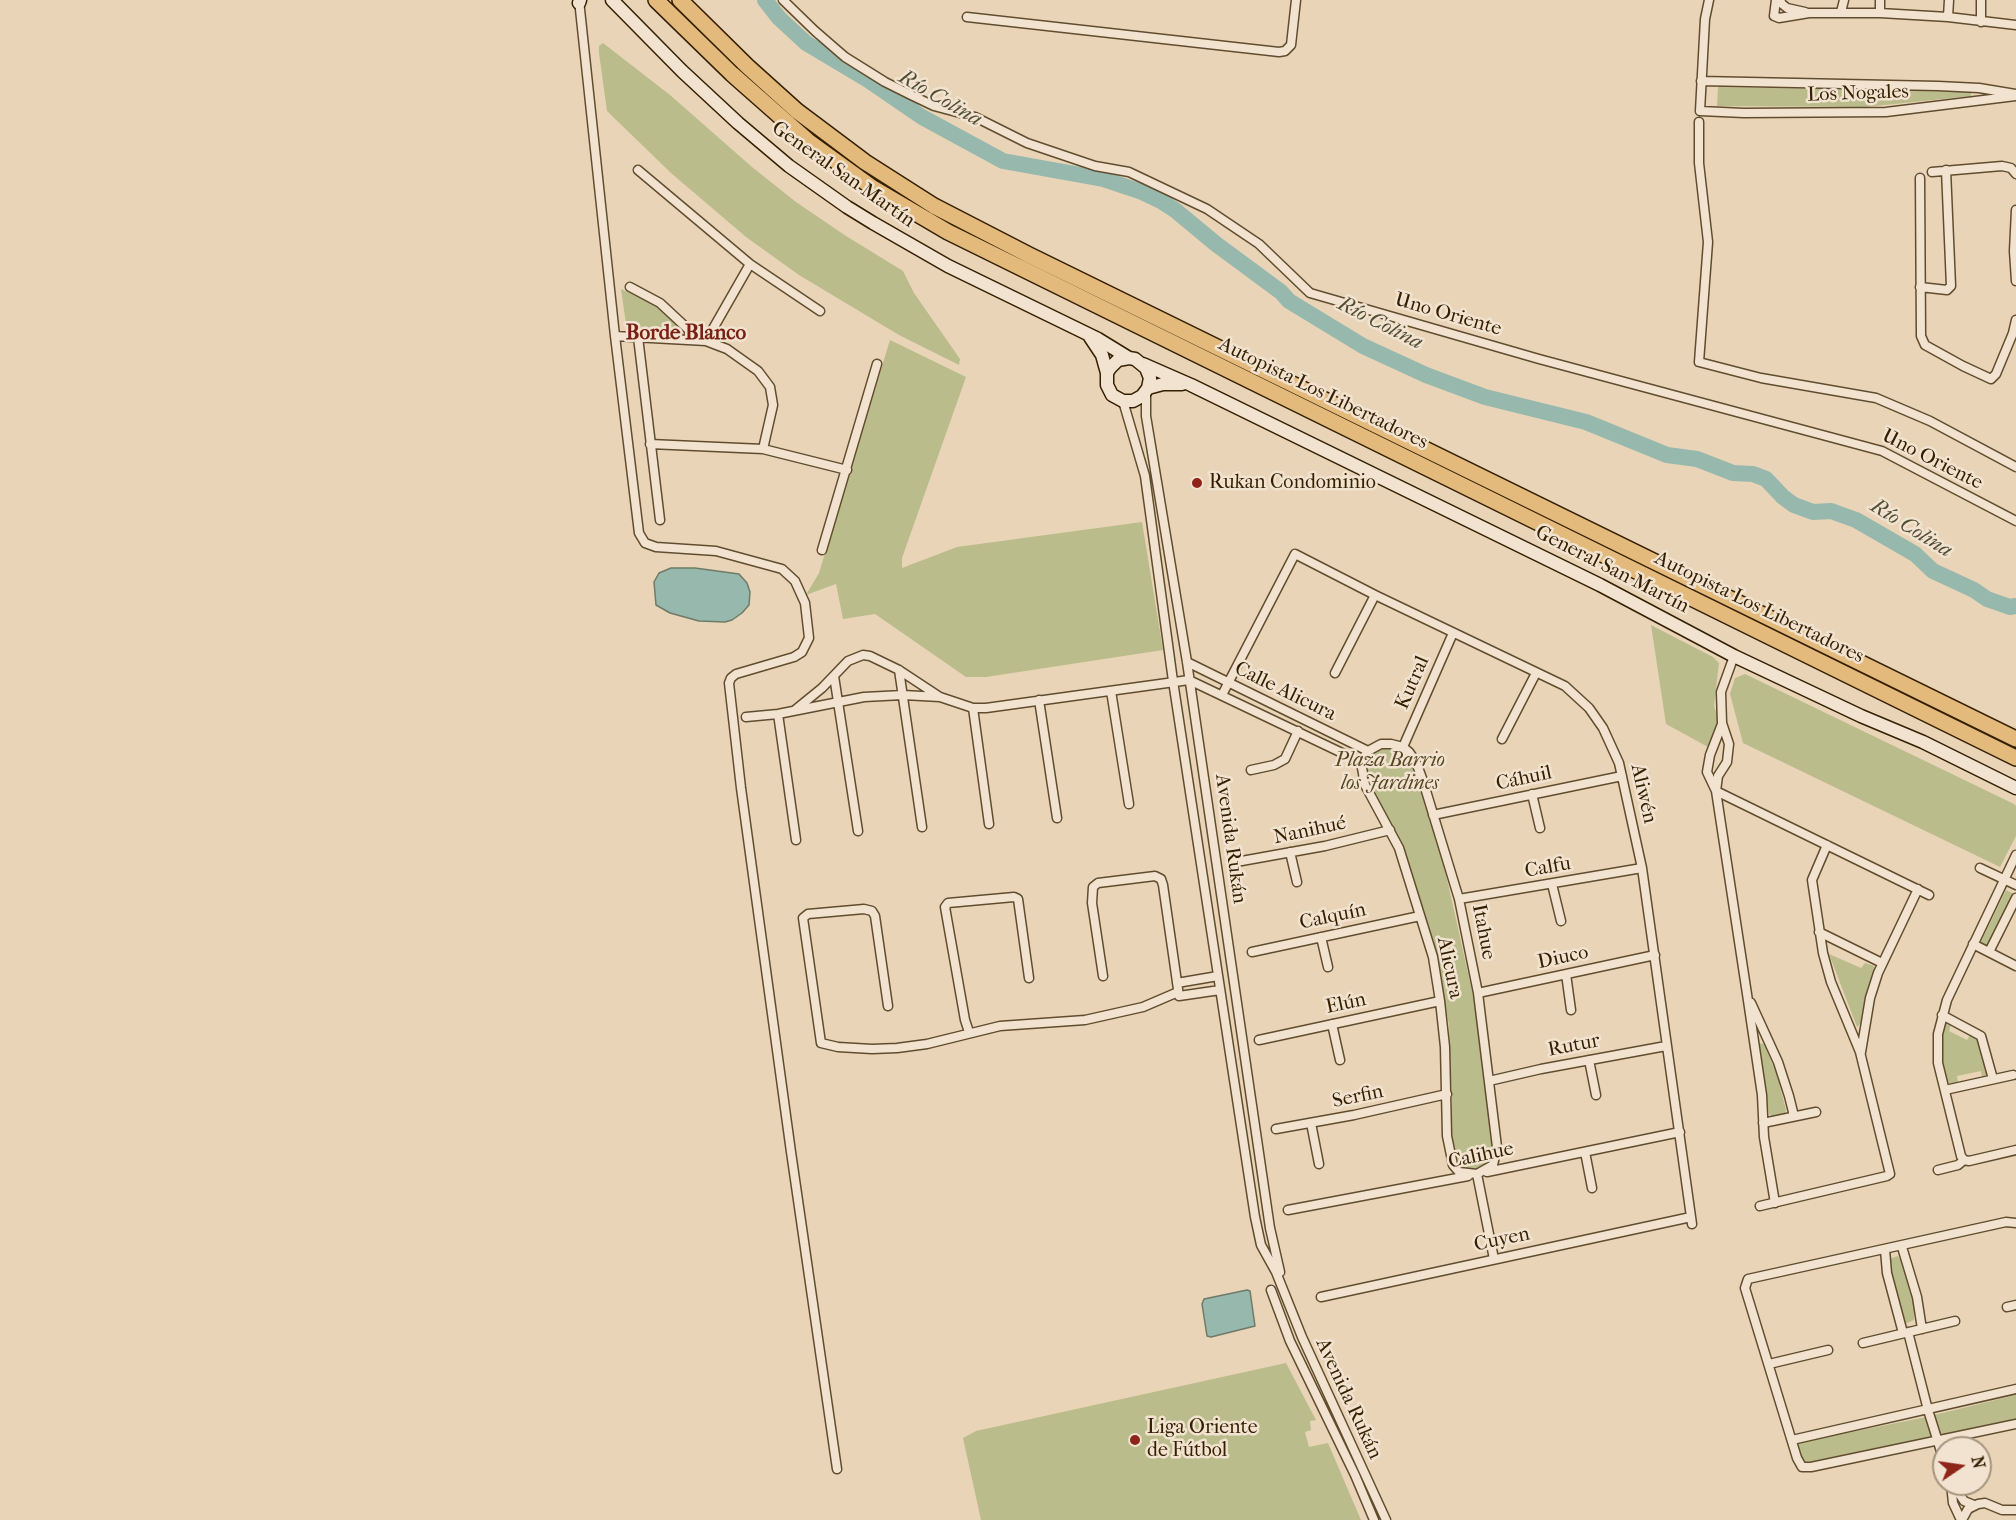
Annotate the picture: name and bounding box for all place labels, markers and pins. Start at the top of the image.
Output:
place label: Rukan Condominio [1209,471,1376,495]
marker: Rukan Condominio [1190,476,1204,490]
place label: Liga Oriente de Fútbol [1147,1416,1258,1463]
marker: Liga Oriente de Fútbol [1128,1433,1142,1447]

